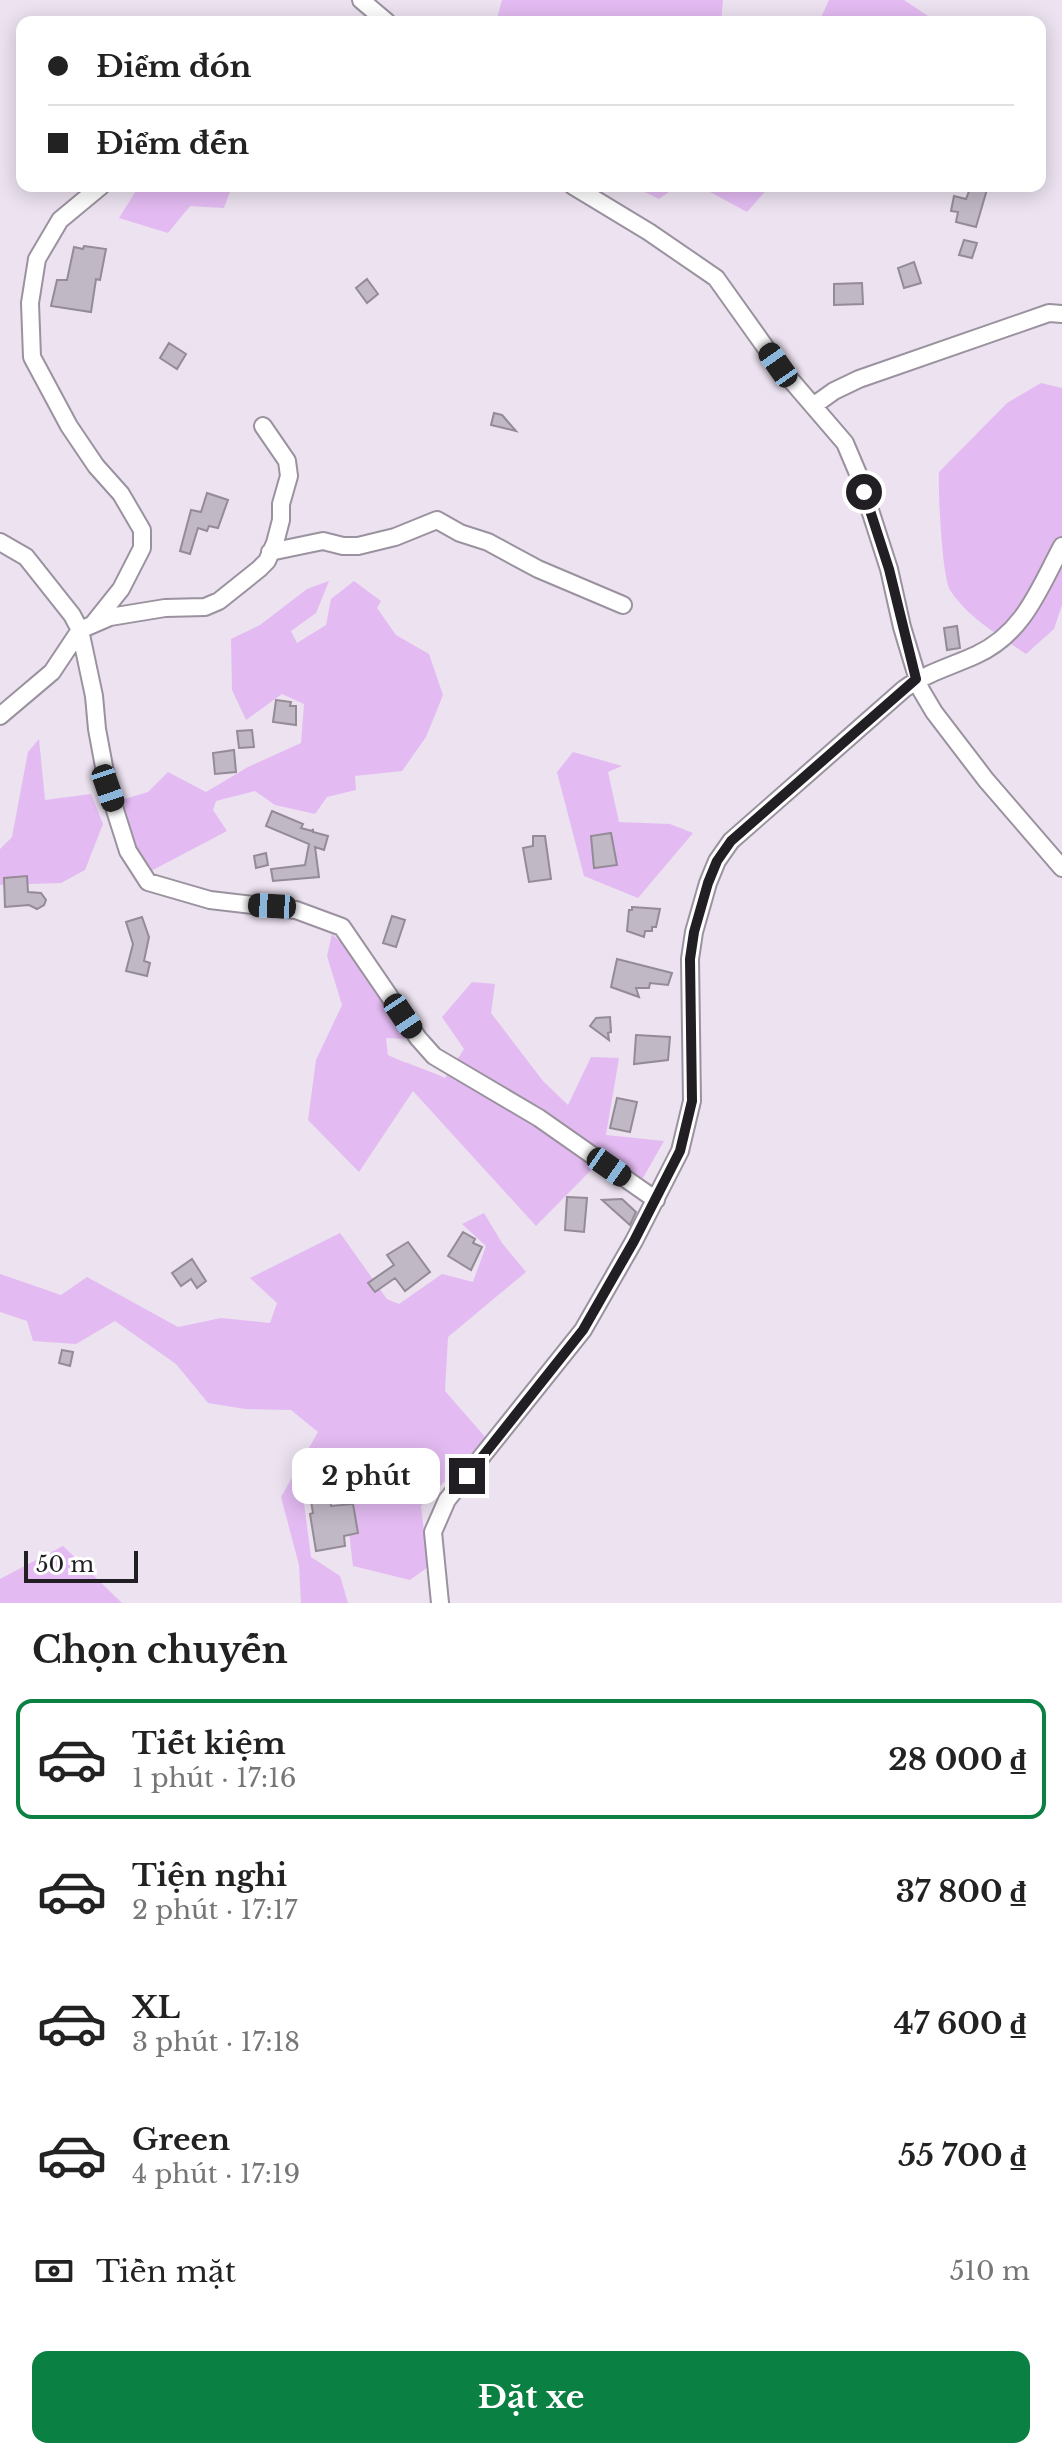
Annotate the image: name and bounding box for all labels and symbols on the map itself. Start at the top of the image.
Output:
car [754,338,802,392]
route start [846,474,882,510]
car [89,761,127,815]
car [247,893,297,919]
car [380,989,426,1043]
car [582,1143,636,1191]
callout: 2 phút [291,1448,439,1504]
route end [449,1458,485,1494]
scale bar [24,1547,138,1583]

